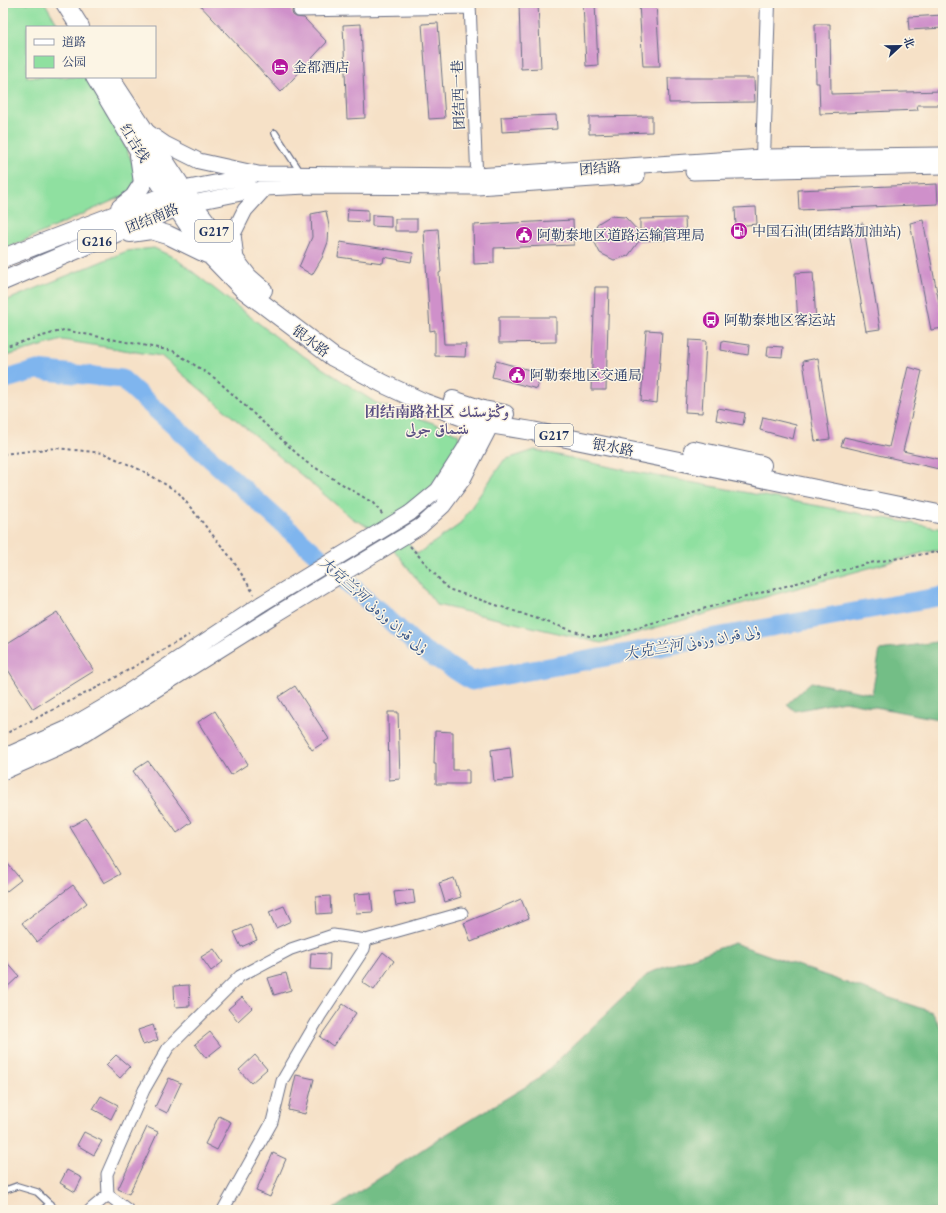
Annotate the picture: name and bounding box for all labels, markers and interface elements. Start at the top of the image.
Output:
legend [26,26,156,78]
north arrow [880,26,920,66]
text: 道路 [62,34,86,50]
text: 北 [901,35,918,50]
text: 公园 [62,54,86,70]
hotel icon: 金都酒店 [270,57,290,77]
place label: 金都酒店 [293,58,349,76]
street label: 团结西一巷 [448,60,468,130]
street label: 红吉线 [116,120,154,166]
street label: 团结路 [578,158,622,178]
street label: 团结南路 [123,199,181,237]
road number: G217 [195,220,233,242]
fuel station icon: 中国石油(团结路加油站) [729,221,749,241]
place label: 中国石油(团结路加油站) [752,222,901,240]
public building icon: 阿勒泰地区道路运输管理局 [514,225,534,245]
place label: 阿勒泰地区道路运输管理局 [537,226,705,244]
road number: G216 [78,230,116,252]
bus stop icon: 阿勒泰地区客运站 [701,310,721,330]
place label: 阿勒泰地区客运站 [724,311,836,329]
street label: 银水路 [289,321,333,361]
public building icon: 阿勒泰地区交通局 [507,365,527,385]
place label: 阿勒泰地区交通局 [530,366,642,384]
district label: 团结南路社区 وڭتۇستىك ىنتىماق جولى [365,402,509,438]
road number: G217 [535,424,573,446]
street label: 银水路 [591,434,635,460]
water label: 大克兰河 ۇلى قىران وزەنى [315,552,433,658]
water label: 大克兰河 ۇلى قىران وزەنى [622,621,762,663]

